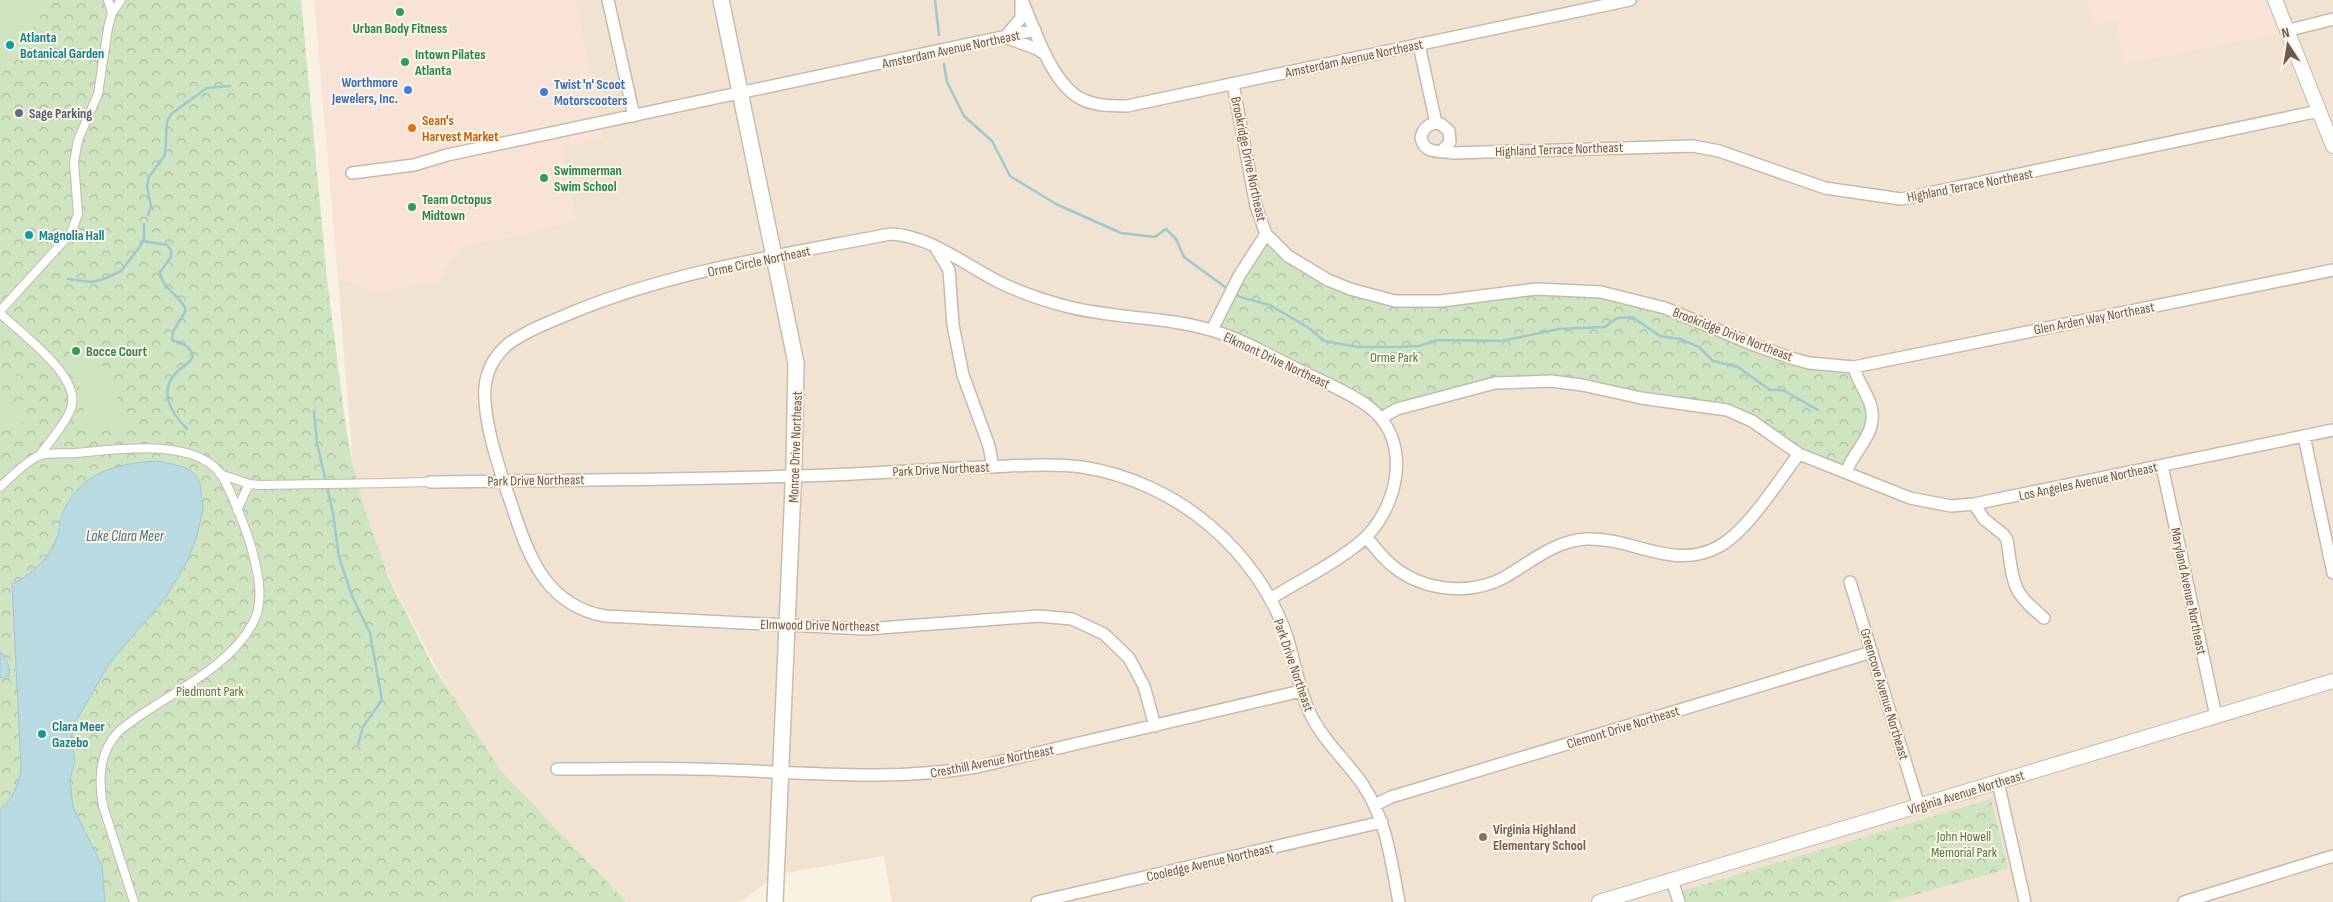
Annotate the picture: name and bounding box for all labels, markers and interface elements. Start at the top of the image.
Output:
marker: Urban Body Fitness [394,6,406,18]
place label: Urban Body Fitness [353,20,447,37]
north arrow [2263,20,2313,70]
text: N [2280,24,2291,42]
street label: Amsterdam Avenue Northeast [880,27,1022,73]
place label: Atlanta Botanical Garden [19,29,104,62]
street label: Amsterdam Avenue Northeast [1283,36,1425,82]
marker: Atlanta Botanical Garden [4,39,16,51]
place label: Intown Pilates Atlanta [414,46,486,79]
marker: Intown Pilates Atlanta [399,56,411,68]
place label: Worthmore Jewelers, Inc. [331,74,398,107]
place label: Twist 'n' Scoot Motorscooters [554,76,627,109]
marker: Worthmore Jewelers, Inc. [402,84,414,96]
marker: Twist 'n' Scoot Motorscooters [538,86,550,98]
street label: Brookridge Drive Northeast [1227,95,1270,223]
place label: Sage Parking [29,105,92,122]
marker: Sage Parking [13,107,25,119]
place label: Sean's Harvest Market [422,112,499,145]
marker: Sean's Harvest Market [406,122,418,134]
street label: Highland Terrace Northeast [1495,139,1623,160]
place label: Swimmerman Swim School [554,162,622,195]
street label: Highland Terrace Northeast [1906,165,2035,206]
marker: Swimmerman Swim School [538,172,550,184]
place label: Team Octopus Midtown [422,191,492,224]
marker: Team Octopus Midtown [406,201,418,213]
place label: Magnolia Hall [39,227,105,244]
marker: Magnolia Hall [23,229,35,241]
street label: Orme Circle Northeast [706,242,812,281]
street label: Glen Arden Way Northeast [2032,298,2156,339]
street label: Brookridge Drive Northeast [1670,304,1795,365]
street label: Elkmont Drive Northeast [1221,328,1333,393]
place label: Bocce Court [86,343,148,360]
marker: Bocce Court [70,345,82,357]
park label: Orme Park [1370,349,1419,366]
street label: Monroe Drive Northeast [785,391,806,503]
street label: Park Drive Northeast [892,458,990,481]
street label: Los Angeles Avenue Northeast [2017,459,2159,504]
street label: Park Drive Northeast [487,471,585,490]
street label: Maryland Avenue Northeast [2167,526,2210,656]
water label: Lake Clara Meer [86,527,165,546]
street label: Elmwood Drive Northeast [760,616,880,635]
street label: Park Drive Northeast [1270,616,1317,714]
street label: Greencove Avenue Northeast [1856,626,1913,762]
park label: Piedmont Park [176,683,245,700]
street label: Clemont Drive Northeast [1565,702,1681,753]
place label: Clara Meer Gazebo [52,718,106,751]
marker: Clara Meer Gazebo [36,728,48,740]
street label: Cresthill Avenue Northeast [929,741,1055,782]
street label: Virginia Avenue Northeast [1906,767,2027,818]
place label: Virginia Highland Elementary School [1493,821,1586,854]
park label: John Howell Memorial Park [1931,828,1998,861]
marker: Virginia Highland Elementary School [1477,831,1489,843]
street label: Cooledge Avenue Northeast [1145,840,1275,885]

